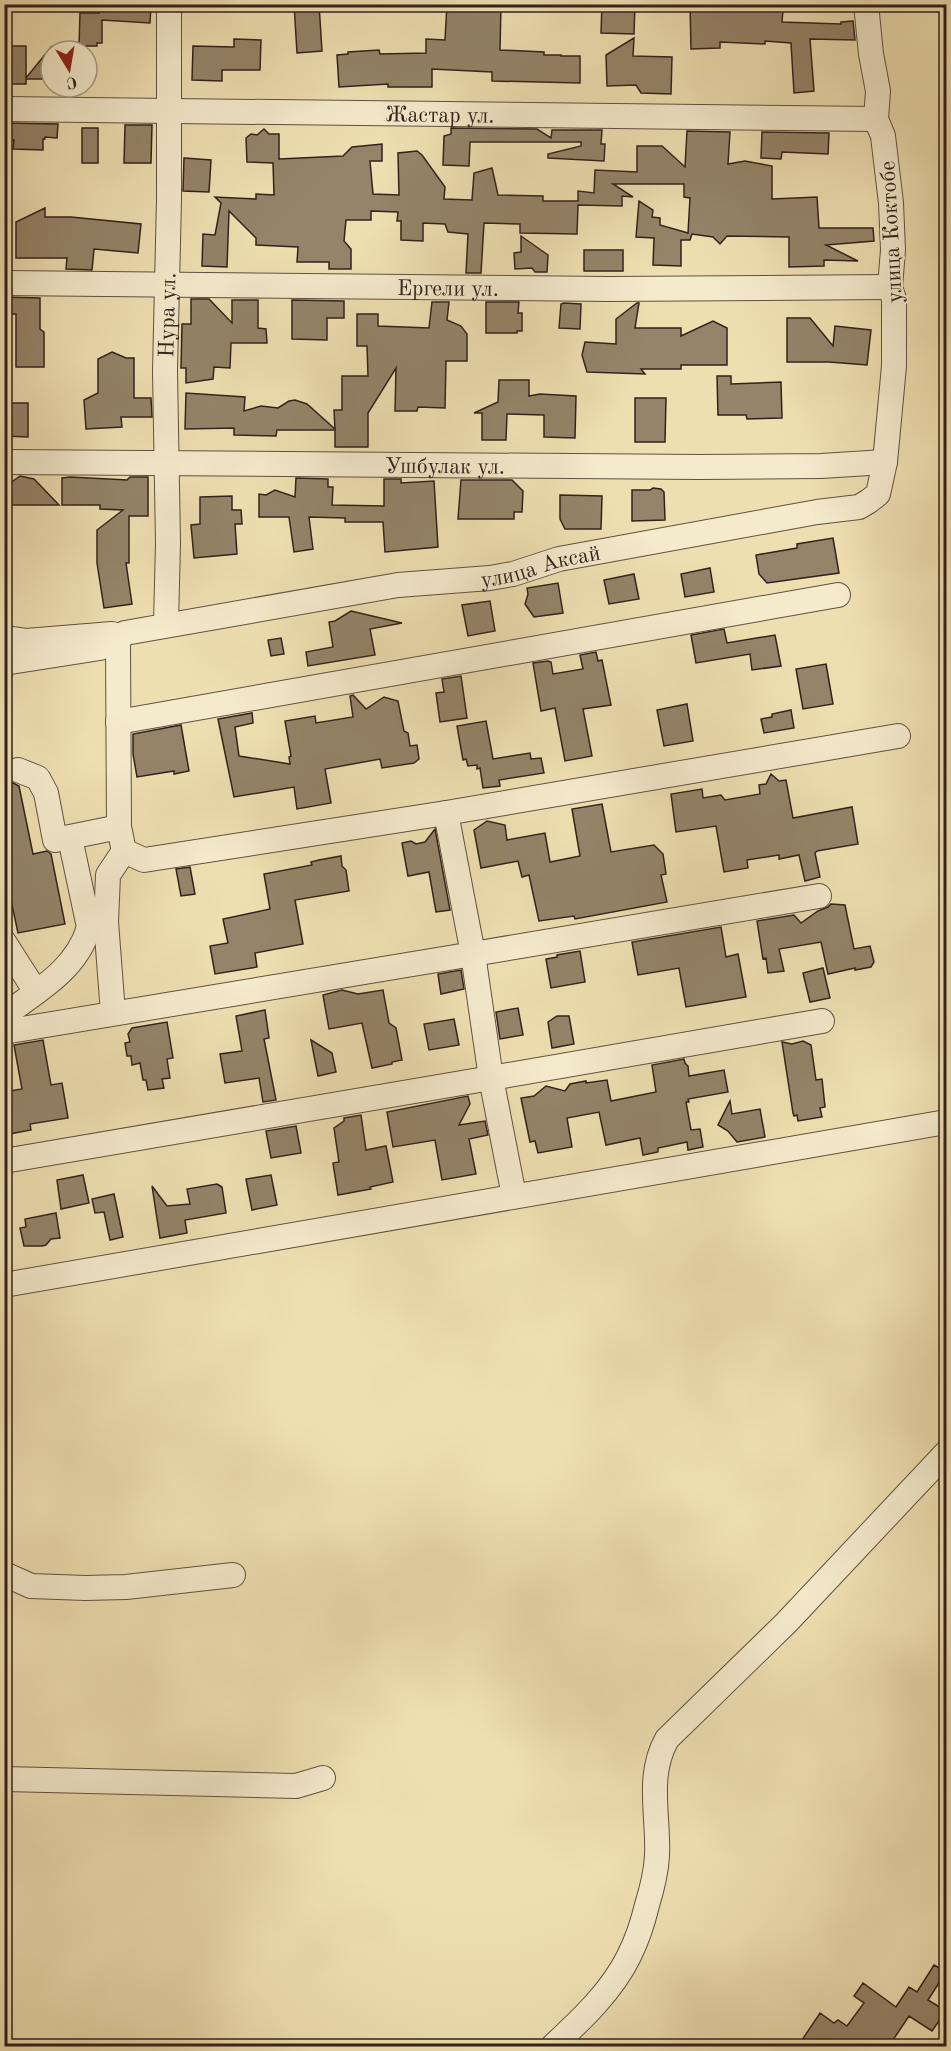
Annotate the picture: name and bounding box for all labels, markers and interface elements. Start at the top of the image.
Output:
north arrow [39,39,99,99]
text: С [65,73,78,91]
street label: Жастар ул. [385,104,495,128]
street label: улица Коктобе [877,160,907,304]
street label: Нура ул. [156,272,180,358]
street label: Ергели ул. [397,278,499,301]
street label: Ушбулак ул. [385,456,505,479]
street label: улица Аксай [480,543,602,592]

